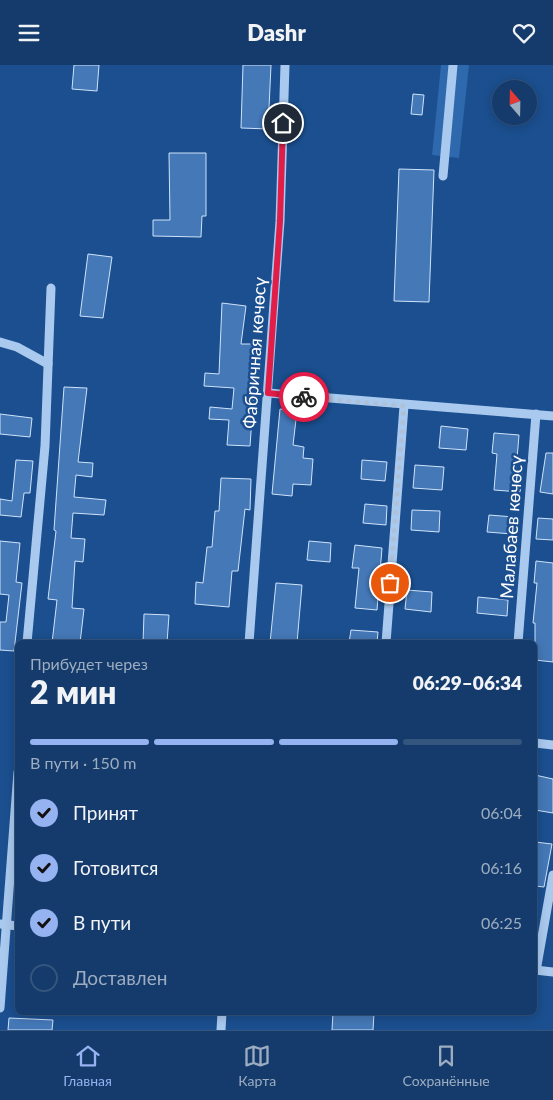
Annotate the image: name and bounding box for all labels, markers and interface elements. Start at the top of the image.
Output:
icon: menu [15,19,43,47]
text: Dashr [247,19,306,46]
icon: heart [510,19,538,47]
north arrow [492,80,538,125]
map controls [492,80,537,125]
pin [262,102,304,144]
icon: home [269,109,297,137]
street label: Фабричная көчөсү [238,276,270,430]
courier [279,372,329,422]
icon: bike [290,383,318,411]
street label: Малабаев көчөсү [495,454,527,600]
pin [369,562,411,604]
icon: bag [376,569,404,597]
text: Прибудет через [30,654,148,673]
text: 06:29–06:34 [413,671,522,694]
text: 2 мин [30,672,116,711]
text: В пути · 150 m [30,753,136,772]
icon: check [30,799,58,827]
text: Принят [73,801,138,824]
text: 06:04 [481,803,522,822]
icon: check [30,854,58,882]
text: Готовится [73,856,158,879]
text: 06:16 [481,858,522,877]
icon: check [30,909,58,937]
text: В пути [73,911,131,934]
text: 06:25 [481,913,522,932]
text: Доставлен [73,966,167,989]
tab: Главная [63,1042,112,1089]
tab: Карта [238,1042,276,1089]
tab: Сохранённые [403,1042,490,1089]

